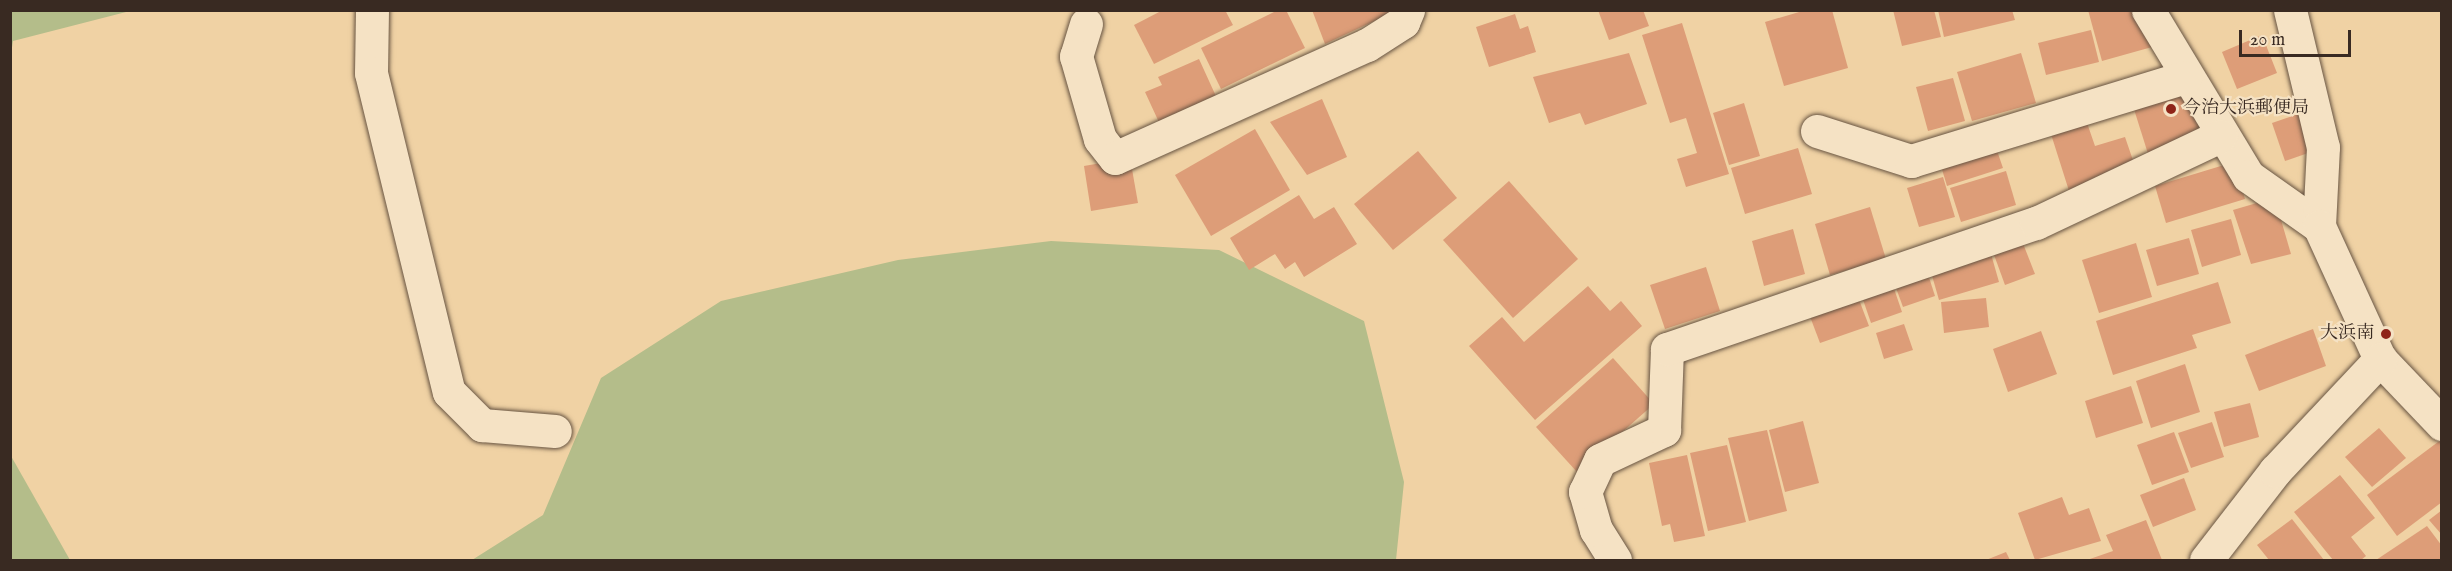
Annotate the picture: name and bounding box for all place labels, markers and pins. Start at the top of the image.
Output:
place label: 今治大浜郵便局 [2183,98,2309,120]
marker: 今治大浜郵便局 [2164,102,2178,116]
place label: 大浜南 [2320,323,2374,345]
marker: 大浜南 [2379,327,2393,341]

